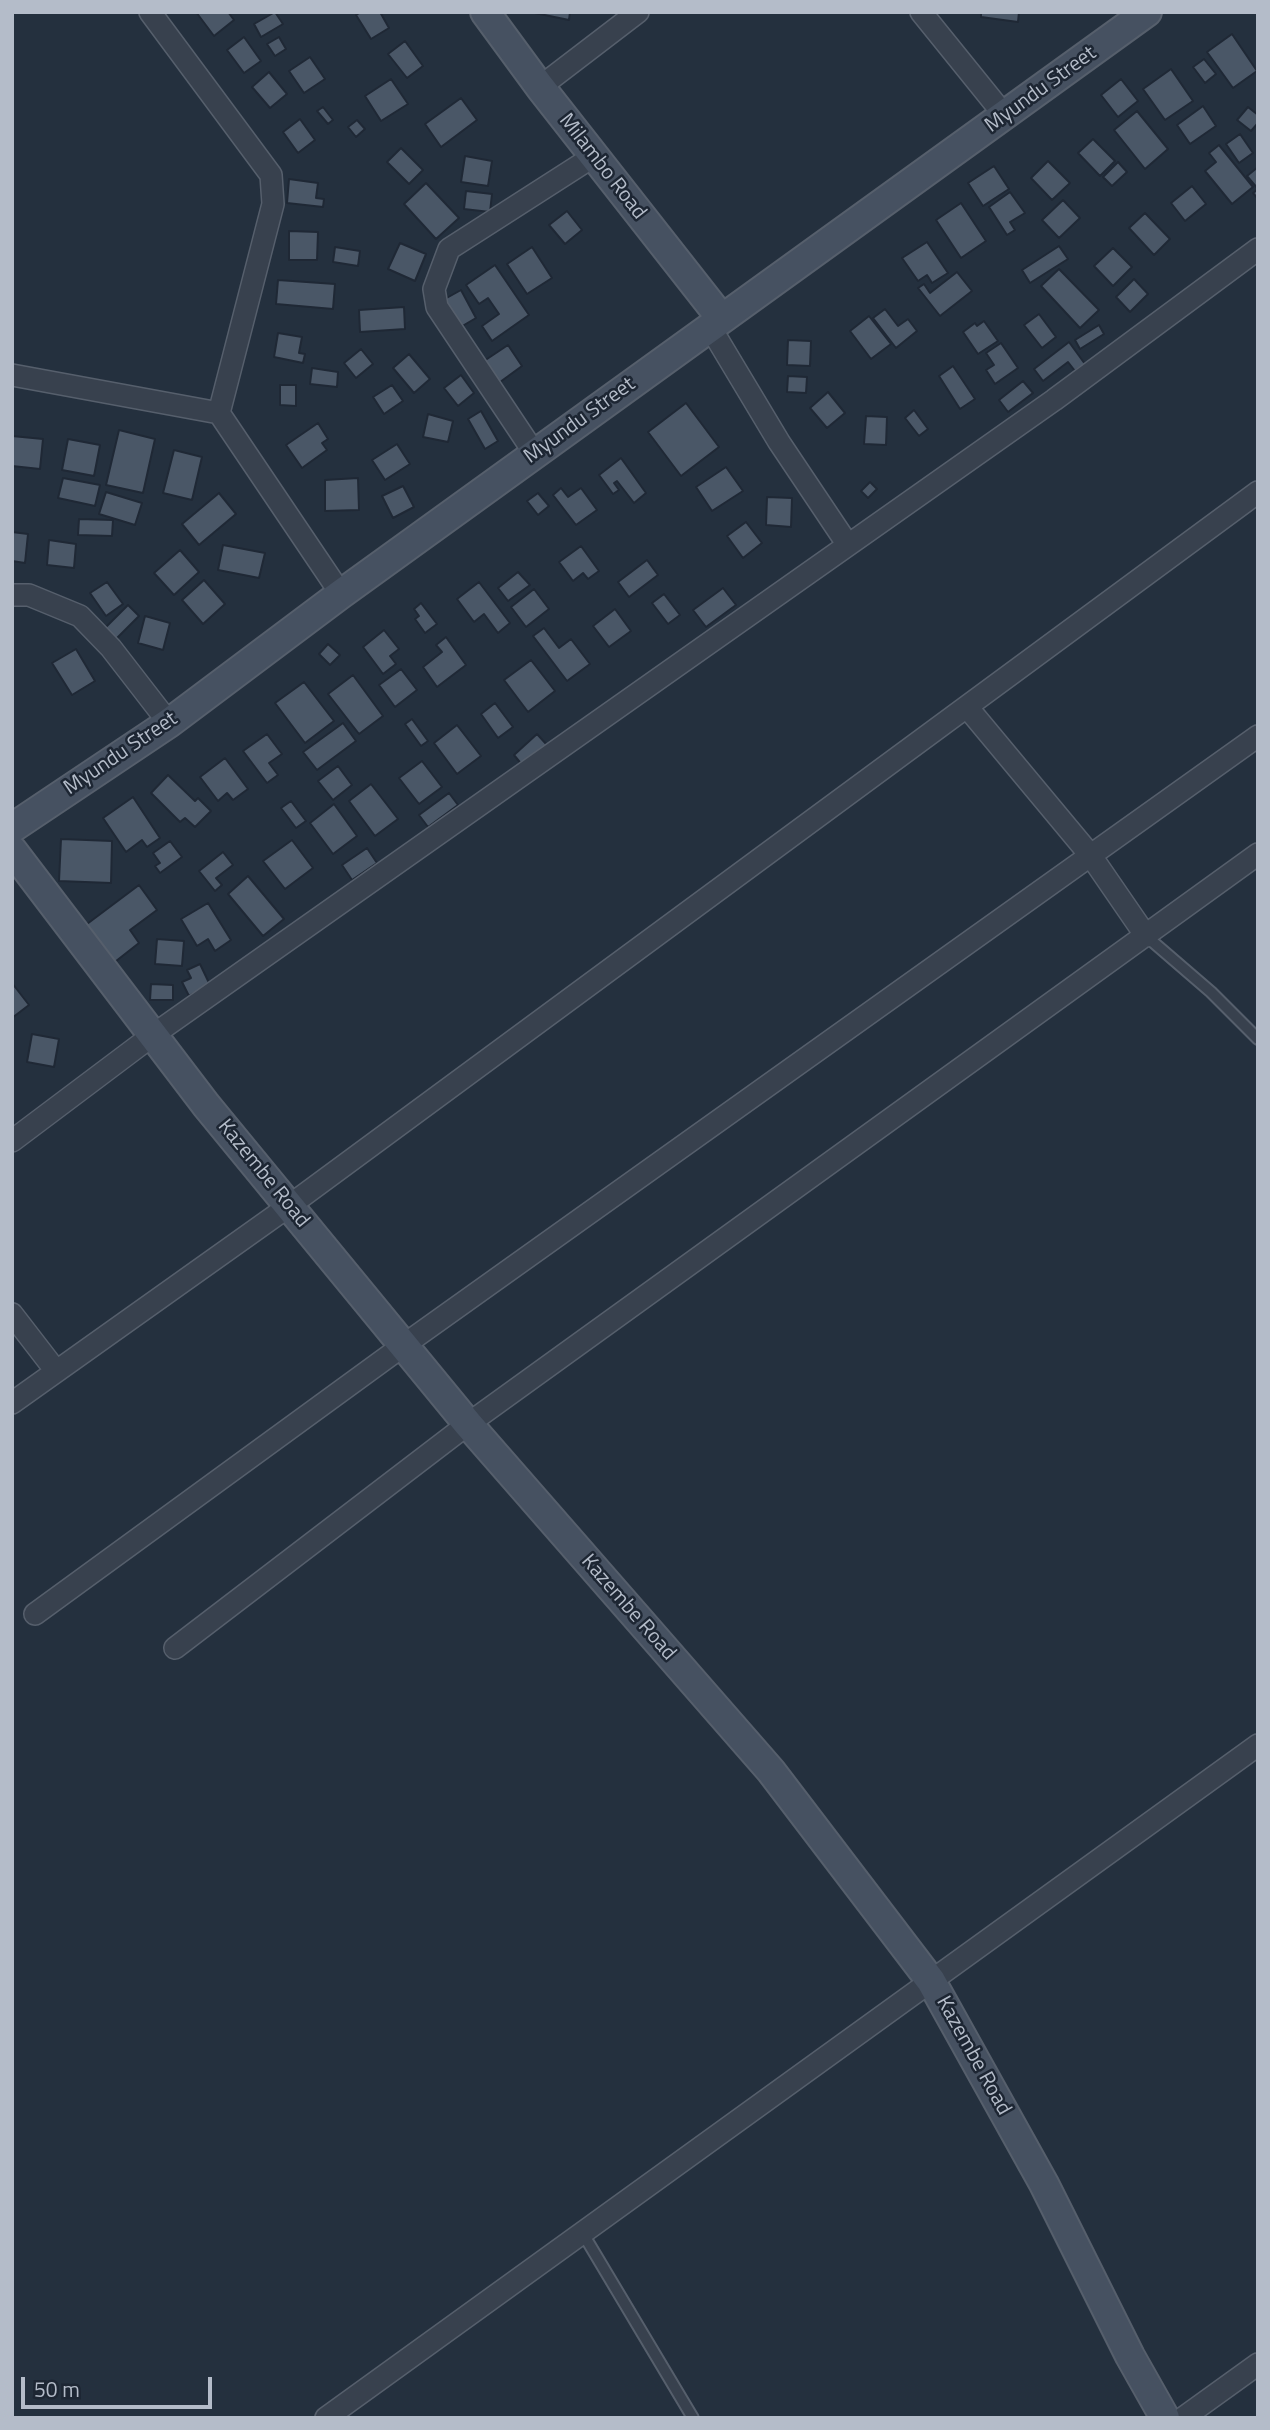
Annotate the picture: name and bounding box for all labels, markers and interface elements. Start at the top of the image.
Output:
street label: Myundu Street [981,41,1101,139]
street label: Milambo Road [553,109,651,225]
street label: Myundu Street [520,372,640,470]
street label: Myundu Street [60,707,182,801]
street label: Kazembe Road [212,1115,314,1233]
street label: Kazembe Road [575,1550,681,1666]
street label: Kazembe Road [930,1992,1016,2120]
scale bar [24,2364,215,2408]
text: 50 m [34,2373,80,2405]

